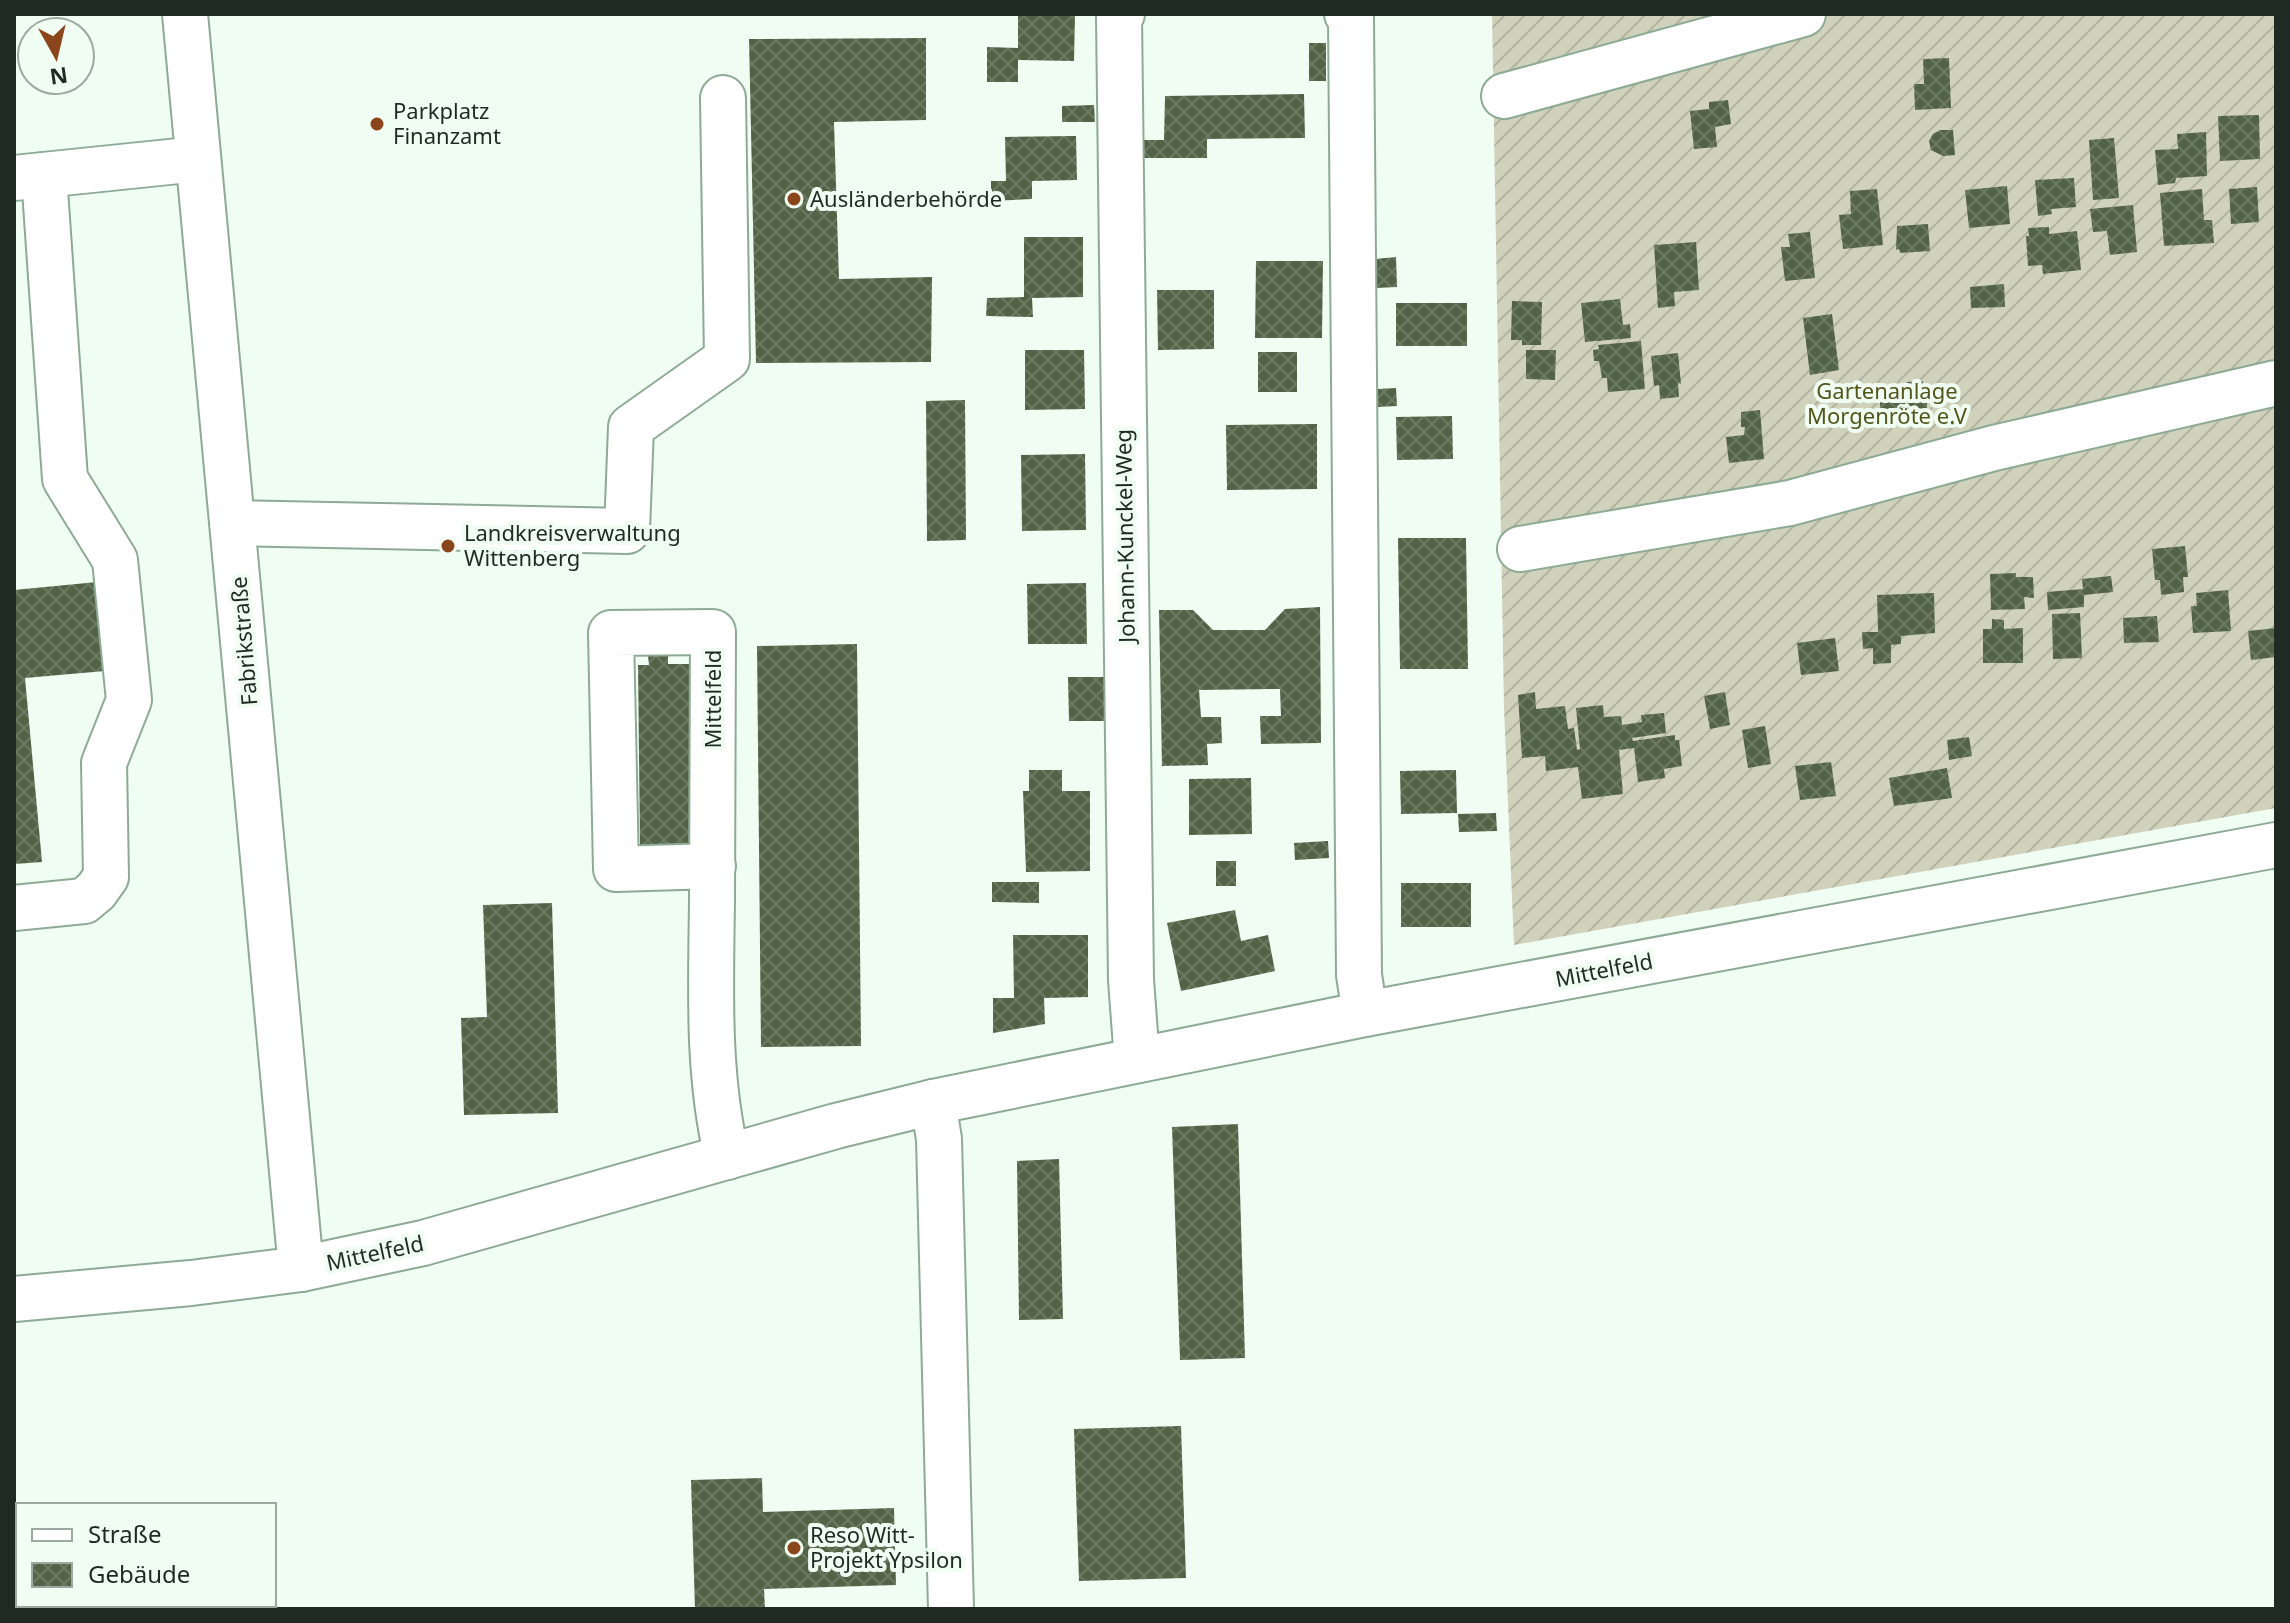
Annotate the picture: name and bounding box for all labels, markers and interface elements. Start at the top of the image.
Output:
north arrow [16,16,96,96]
text: N [48,61,70,93]
place label: Parkplatz Finanzamt [393,95,501,150]
marker: Parkplatz Finanzamt [368,115,386,133]
place label: Ausländerbehörde [810,183,1002,213]
marker: Ausländerbehörde [785,190,803,208]
park label: Gartenanlage Morgenröte e.V [1807,375,1968,430]
street label: Johann-Kunckel-Weg [1107,429,1141,645]
place label: Landkreisverwaltung Wittenberg [464,517,681,572]
marker: Landkreisverwaltung Wittenberg [439,537,457,555]
street label: Fabrikstraße [222,575,264,707]
street label: Mittelfeld [697,650,727,748]
street label: Mittelfeld [1552,945,1655,993]
street label: Mittelfeld [323,1227,426,1277]
legend [16,1503,276,1607]
text: Straße [88,1517,161,1550]
place label: Reso Witt- Projekt Ypsilon [810,1519,963,1574]
marker: Reso Witt- Projekt Ypsilon [785,1539,803,1557]
text: Gebäude [88,1557,190,1590]

